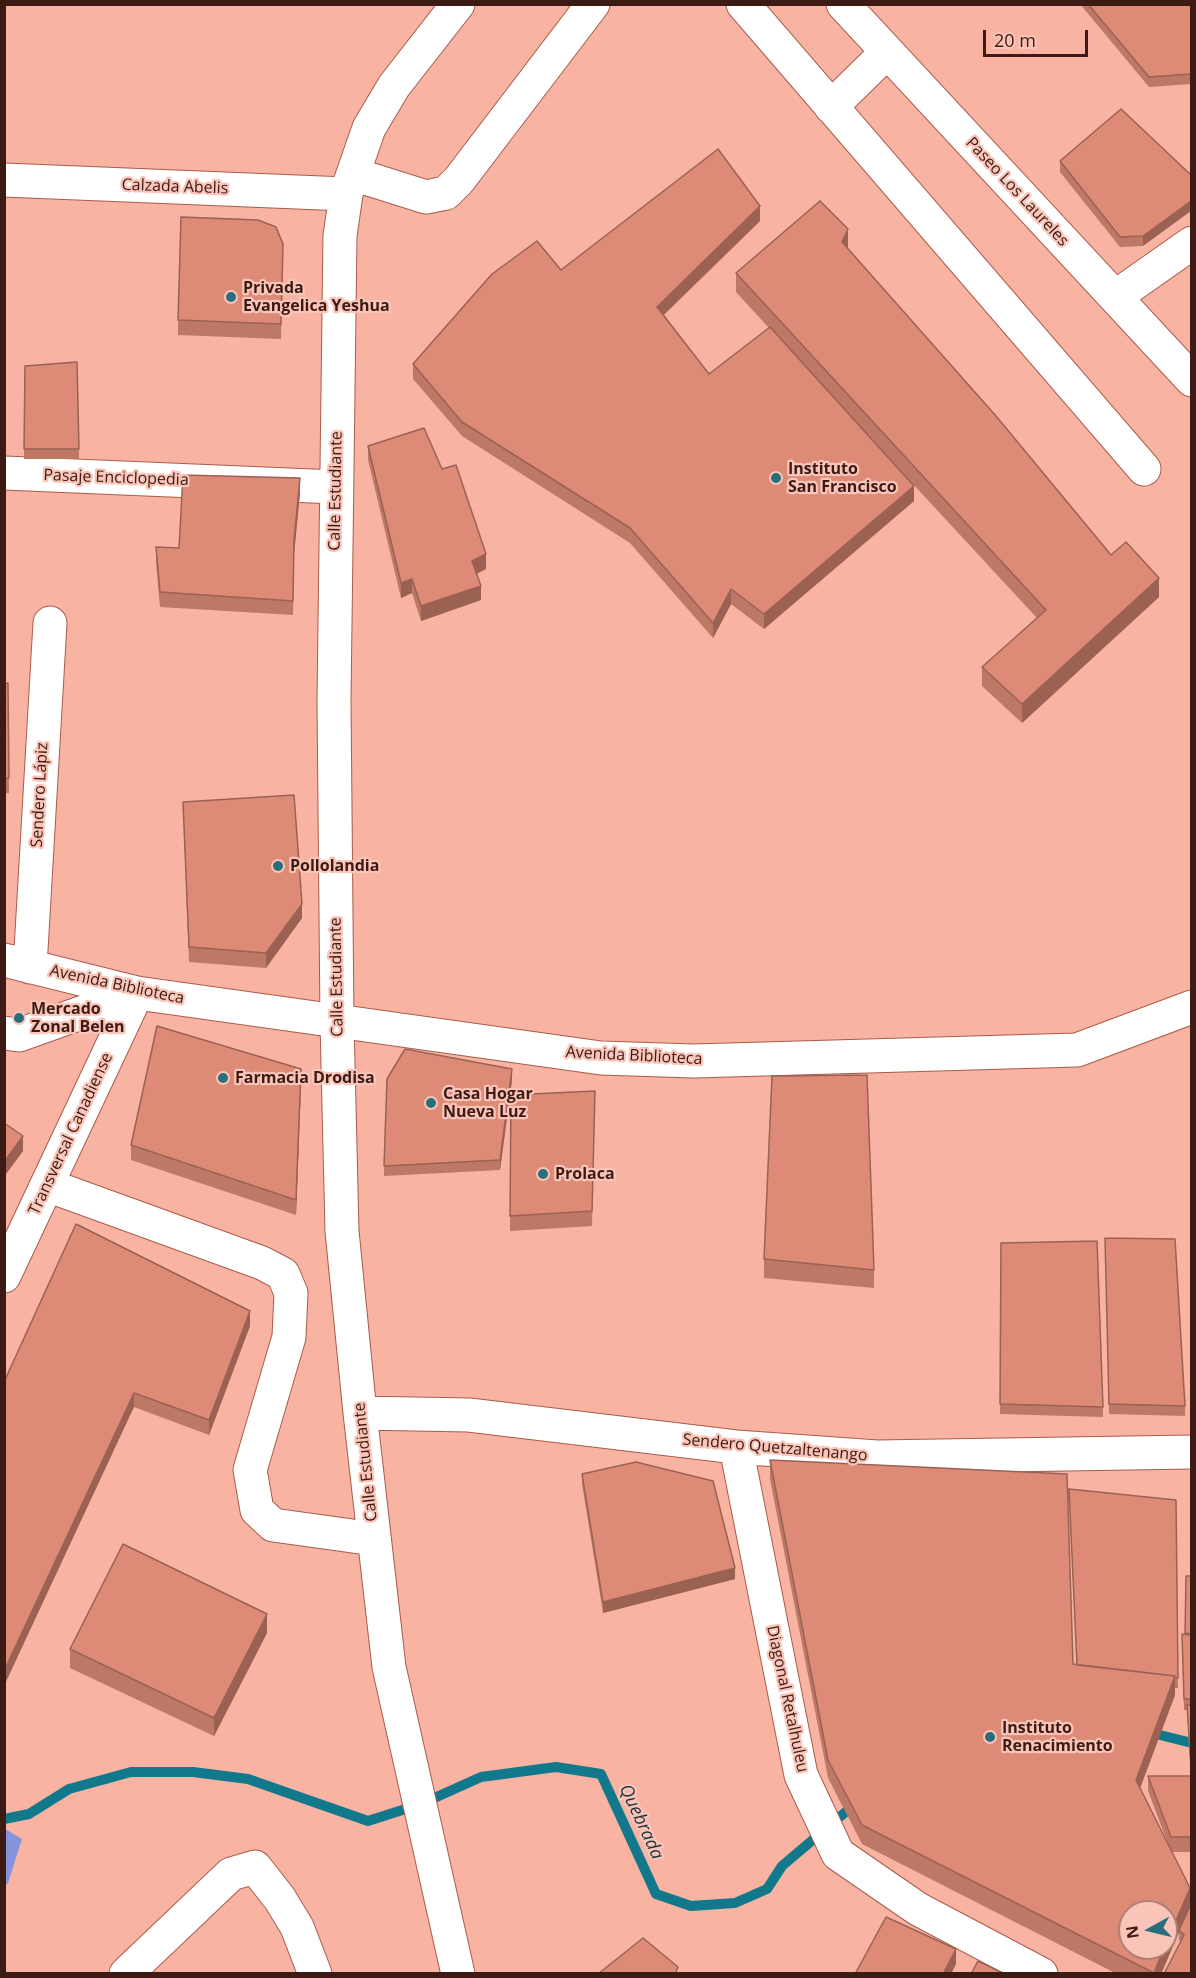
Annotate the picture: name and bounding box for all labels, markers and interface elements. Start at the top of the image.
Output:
scale bar [986,18,1091,56]
text: 20 m [994,28,1036,52]
street label: Paseo Los Laureles [962,134,1072,250]
street label: Calzada Abelis [121,176,229,198]
place label: Privada Evangelica Yeshua [243,278,390,316]
marker: Privada Evangelica Yeshua [224,290,238,304]
street label: Calle Estudiante [325,431,347,551]
place label: Instituto San Francisco [788,459,897,497]
street label: Pasaje Enciclopedia [43,466,189,490]
marker: Instituto San Francisco [769,471,783,485]
street label: Sendero Lápiz [28,742,52,848]
place label: Pollolandia [290,856,379,876]
marker: Pollolandia [271,859,285,873]
street label: Calle Estudiante [326,917,348,1037]
street label: Avenida Biblioteca [48,961,186,1009]
place label: Mercado Zonal Belen [31,999,124,1037]
marker: Mercado Zonal Belen [12,1011,26,1025]
street label: Avenida Biblioteca [565,1043,703,1069]
street label: Transversal Canadiense [25,1050,117,1218]
place label: Farmacia Drodisa [235,1068,375,1088]
marker: Farmacia Drodisa [216,1071,230,1085]
place label: Casa Hogar Nueva Luz [443,1084,533,1122]
marker: Casa Hogar Nueva Luz [424,1096,438,1110]
place label: Prolaca [555,1164,615,1184]
marker: Prolaca [536,1167,550,1181]
street label: Calle Estudiante [350,1402,382,1522]
street label: Sendero Quetzaltenango [682,1430,868,1466]
street label: Diagonal Retalhuleu [762,1624,812,1774]
place label: Instituto Renacimiento [1002,1718,1113,1756]
marker: Instituto Renacimiento [983,1730,997,1744]
water label: Quebrada [614,1781,668,1863]
north arrow [1118,1900,1178,1960]
text: N [1120,1924,1144,1940]

